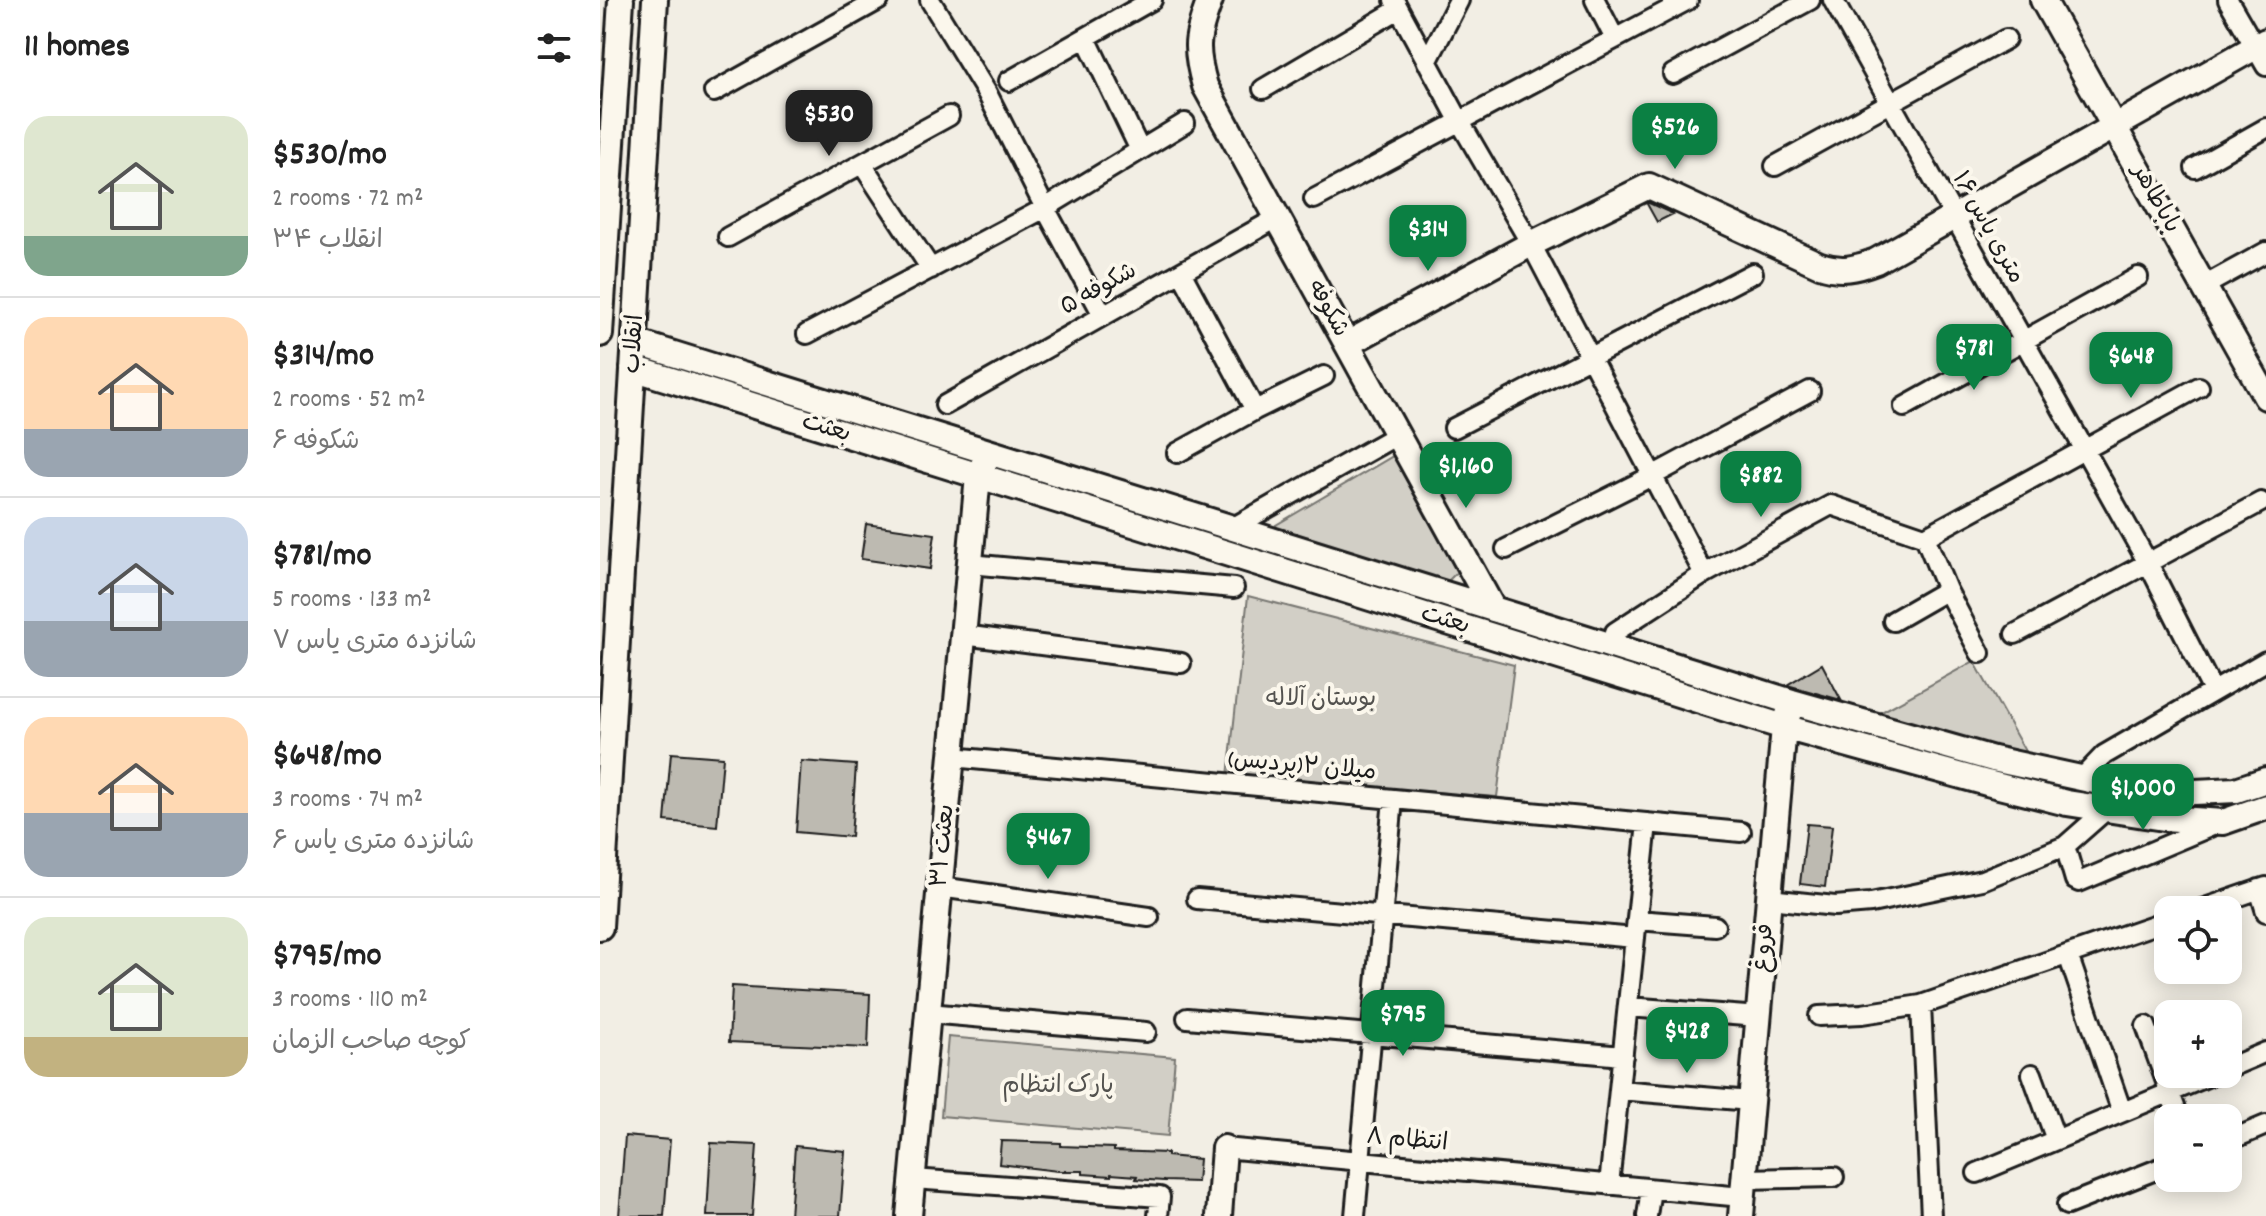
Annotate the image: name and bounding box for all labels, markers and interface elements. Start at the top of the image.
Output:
text: 11 homes [24,24,130,73]
icon: filters [532,26,576,70]
pin: $530 [782,90,876,158]
text: $530 [804,97,854,134]
pin: $526 [1628,103,1722,171]
text: $526 [1650,110,1700,147]
text: $530/mo [272,132,387,181]
icon: home [88,148,184,244]
street label: باباطاهر [2121,156,2188,240]
street label: ۱۶ متری یاس [1942,165,2032,291]
text: 2 rooms · 72 m² [272,181,423,218]
pin: $314 [1381,205,1475,273]
text: $314 [1407,212,1449,249]
text: انقلاب ۳۴ [272,223,383,260]
street label: شکوفه ۵ [1054,255,1144,325]
street label: شکوفه [1297,274,1357,344]
street label: انقلاب [616,313,654,375]
pin: $781 [1927,324,2021,392]
text: $781 [1954,331,1994,368]
pin: $648 [2084,332,2178,400]
text: $314/mo [272,333,374,382]
text: $648 [2107,339,2155,376]
icon: home [88,349,184,445]
text: 2 rooms · 52 m² [272,382,425,419]
street label: بعثت [797,405,855,453]
text: شکوفه ۶ [272,424,360,461]
pin: $1,160 [1401,442,1531,510]
text: $1,160 [1438,449,1494,486]
pin: $882 [1714,451,1808,519]
text: $882 [1738,458,1784,495]
text: $781/mo [272,533,372,582]
icon: home [88,549,184,645]
text: 5 rooms · 133 m² [272,582,432,619]
street label: بعثت [1416,597,1474,645]
text: شانزده متری یاس ۷ [272,624,477,661]
park label: بوستان آلاله [1266,683,1376,717]
text: $648/mo [272,733,382,782]
street label: میلان ۲(پردیس) [1226,744,1378,790]
icon: home [88,749,184,845]
pin: $1,000 [2078,764,2208,832]
text: $1,000 [2110,771,2176,808]
text: 3 rooms · 74 m² [272,782,423,819]
street label: بعثت ۳۱ [923,803,965,889]
pin: $467 [1001,813,1095,881]
text: $467 [1025,820,1071,857]
text: شانزده متری یاس ۶ [272,824,474,861]
map controls [2154,896,2242,1192]
button: locate [2154,896,2242,984]
street label: فروغ [1746,922,1784,974]
text: $795/mo [272,933,382,982]
icon: home [88,949,184,1045]
text: 3 rooms · 110 m² [272,982,428,1019]
pin: $795 [1356,990,1450,1058]
text: $795 [1379,997,1427,1034]
button: + [2154,1000,2242,1088]
pin: $428 [1640,1007,1734,1075]
text: $428 [1664,1014,1710,1051]
text: کوچه صاحب الزمان [272,1024,471,1061]
park label: پارک انتظام [1002,1070,1114,1104]
button: − [2154,1104,2242,1192]
street label: انتظام ۸ [1365,1120,1449,1162]

